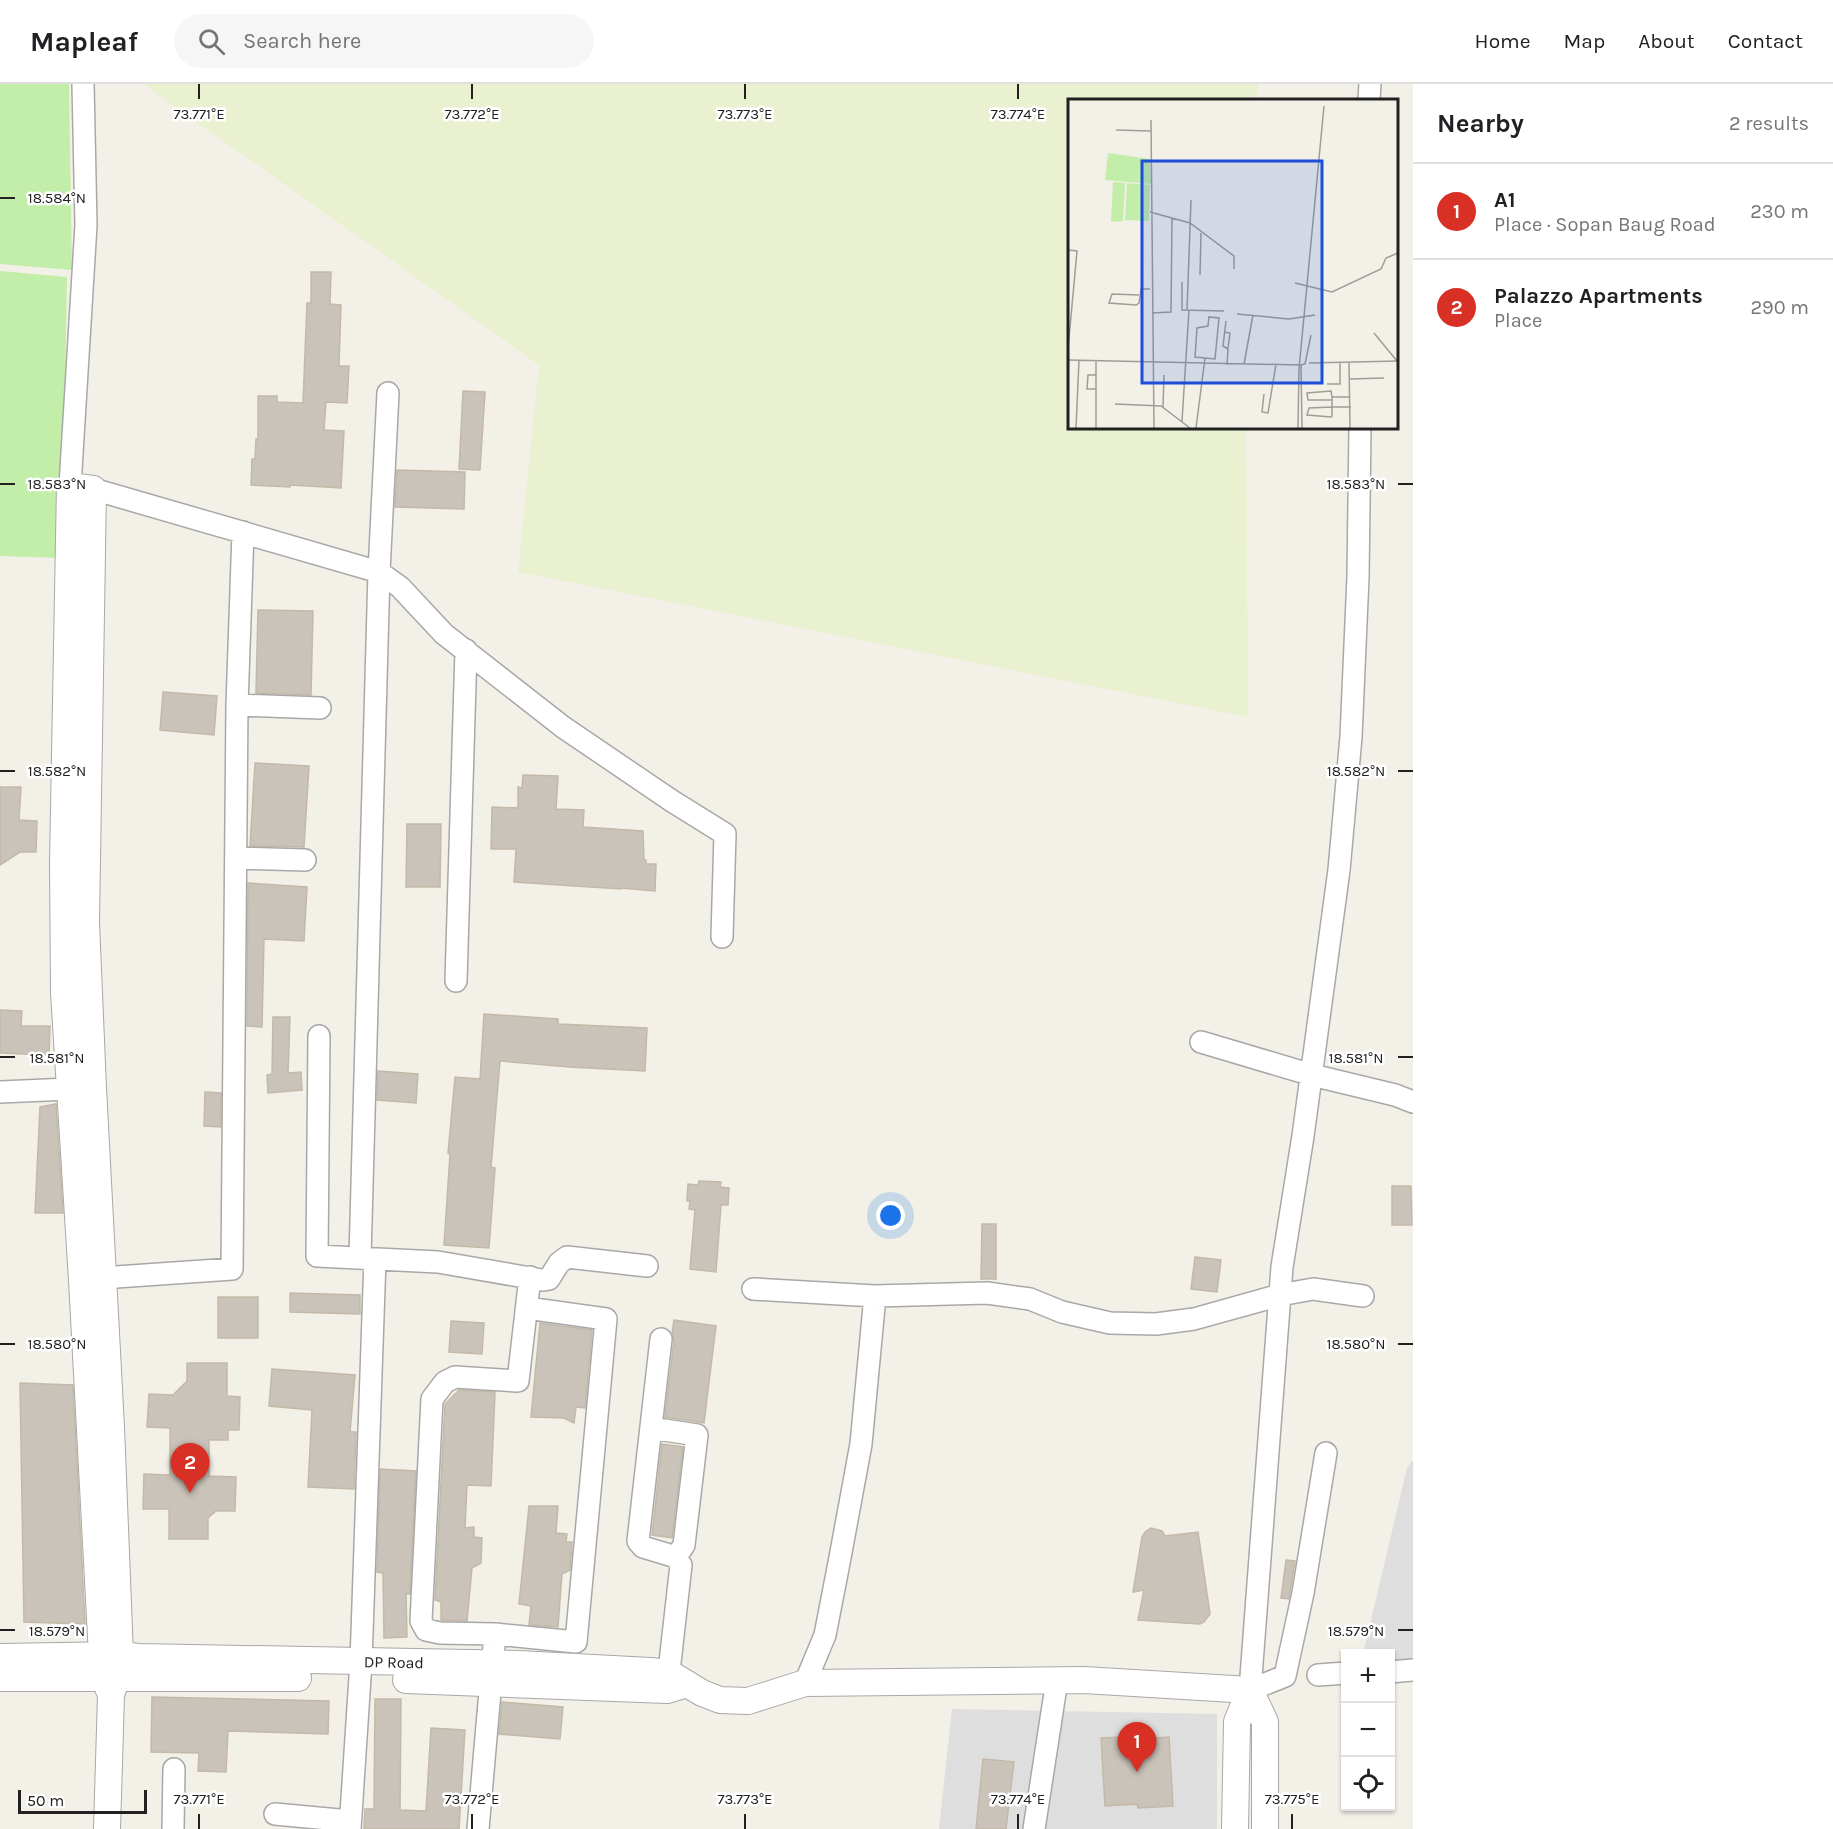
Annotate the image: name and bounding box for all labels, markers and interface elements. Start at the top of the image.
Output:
search box [174,14,594,68]
text: Mapleaf [30,25,138,58]
icon: search [195,25,228,58]
text: Search here [243,28,361,54]
text: Home [1475,29,1531,53]
text: Map [1564,29,1605,53]
text: About [1638,29,1695,53]
text: Contact [1728,29,1803,53]
inset map [1068,99,1398,429]
text: 73.771°E [173,105,225,123]
text: 73.772°E [445,105,499,123]
text: 73.773°E [717,105,773,123]
text: 73.774°E [991,105,1045,123]
text: Nearby [1437,108,1524,139]
text: 2 results [1729,112,1809,135]
text: A1 [1494,187,1516,213]
text: 18.584°N [28,189,86,207]
text: 1 [1453,200,1460,223]
text: 230 m [1750,200,1809,223]
text: Place · Sopan Baug Road [1494,213,1716,236]
text: Palazzo Apartments [1494,283,1703,309]
text: 2 [1450,296,1463,319]
text: 290 m [1750,296,1809,319]
text: Place [1494,309,1542,332]
text: 18.583°N [28,475,86,493]
text: 18.583°N [1327,475,1385,493]
text: 18.582°N [28,762,86,780]
text: 18.582°N [1327,762,1385,780]
text: 18.581°N [30,1049,84,1067]
text: 18.581°N [1329,1049,1383,1067]
your location [876,1201,905,1230]
text: 18.580°N [28,1335,86,1353]
text: 18.580°N [1327,1335,1385,1353]
pin: 2 [170,1444,210,1493]
text: 18.579°N [29,1622,85,1640]
text: 18.579°N [1328,1622,1384,1640]
map controls [1341,1649,1395,1811]
button: + [1341,1649,1395,1703]
street label: DP Road [364,1652,424,1672]
button: − [1341,1703,1395,1757]
pin: 1 [1118,1722,1156,1772]
button: locate [1341,1757,1395,1811]
scale bar [18,1787,147,1814]
text: 73.771°E [173,1790,225,1808]
text: 73.772°E [445,1790,499,1808]
text: 73.773°E [717,1790,773,1808]
text: 73.774°E [991,1790,1045,1808]
text: 73.775°E [1265,1790,1319,1808]
text: 50 m [27,1791,64,1810]

